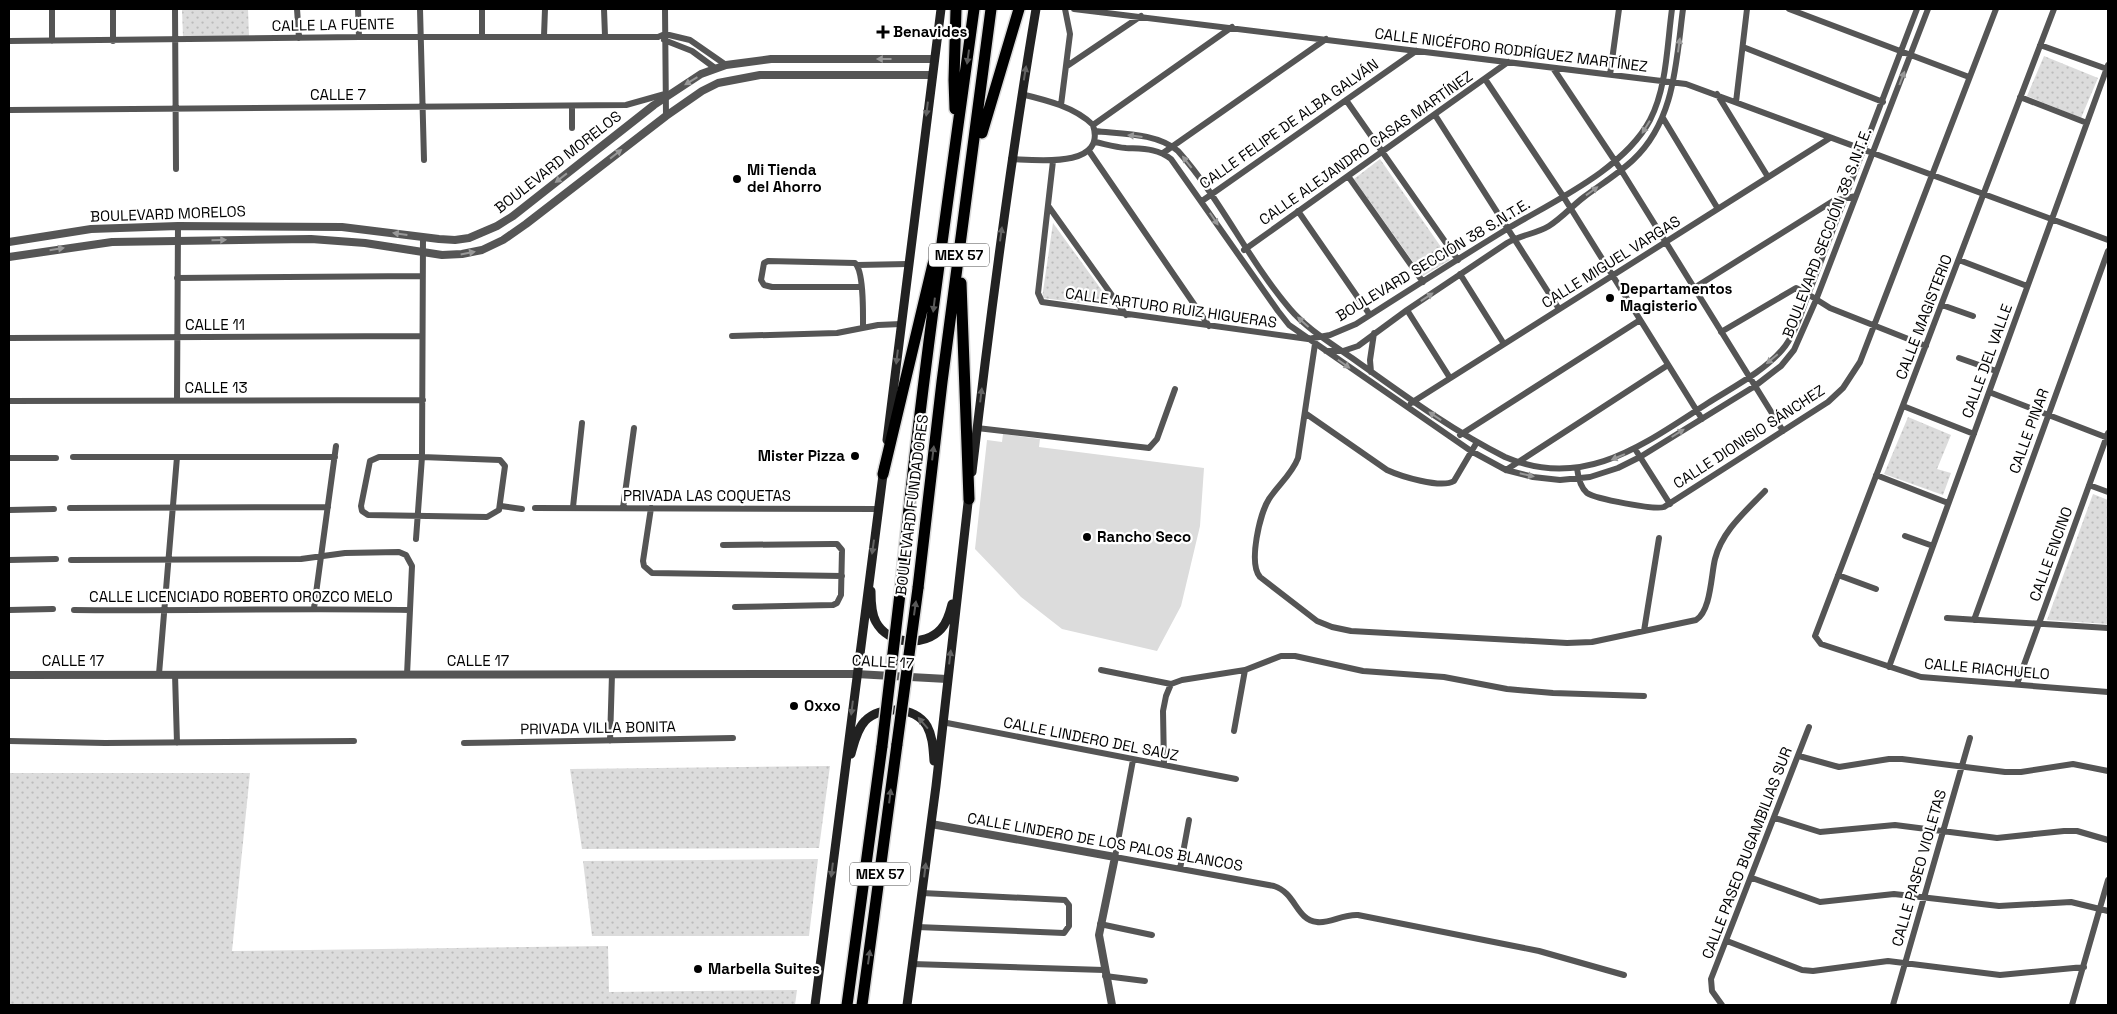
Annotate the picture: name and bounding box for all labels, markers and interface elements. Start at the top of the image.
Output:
street label: CALLE LA FUENTE [271,14,395,35]
place label: Benavides [893,22,968,41]
street label: CALLE NICÉFORO RODRÍGUEZ MARTÍNEZ [1373,23,1649,76]
marker: Benavides [877,26,889,38]
one-way arrow [1675,37,1683,53]
one-way arrow [963,49,971,65]
street label: CALLE FELIPE DE ALBA GALVÁN [1195,54,1382,193]
one-way arrow [876,55,892,63]
one-way arrow [1021,65,1029,81]
street label: CALLE ALEJANDRO CASAS MARTÍNEZ [1255,66,1476,229]
one-way arrow [1898,71,1906,85]
one-way arrow [684,76,697,85]
street label: CALLE 7 [310,85,366,104]
one-way arrow [923,101,931,117]
street label: BOULEVARD MORELOS [490,106,625,217]
one-way arrow [1641,120,1650,133]
street label: BOULEVARD SECCIÓN 38 S.N.T.E. [1778,125,1875,340]
one-way arrow [1126,132,1142,140]
one-way arrow [609,149,623,159]
one-way arrow [1182,155,1192,169]
place label: Mi Tienda del Ahorro [747,160,822,196]
one-way arrow [555,173,568,184]
marker: Mi Tienda del Ahorro [731,173,743,185]
one-way arrow [1585,186,1599,196]
street label: BOULEVARD SECCIÓN 38 S.N.T.E. [1332,194,1533,325]
street label: BOULEVARD MORELOS [90,201,246,226]
street label: CALLE MIGUEL VARGAS [1538,211,1684,312]
one-way arrow [1209,213,1219,226]
one-way arrow [997,225,1005,241]
one-way arrow [391,230,407,238]
one-way arrow [211,236,227,244]
one-way arrow [49,244,65,252]
road number: MEX 57 [929,244,989,266]
one-way arrow [460,248,476,256]
street label: CALLE MAGISTERIO [1891,251,1956,382]
place label: Departamentos Magisterio [1620,279,1733,315]
street label: CALLE ARTURO RUIZ HIGUERAS [1064,283,1278,332]
one-way arrow [1420,292,1433,302]
marker: Departamentos Magisterio [1604,292,1616,304]
one-way arrow [930,297,938,313]
street label: CALLE DEL VALLE [1957,301,2016,421]
street label: CALLE 11 [185,315,245,334]
one-way arrow [1296,316,1309,327]
one-way arrow [893,350,901,366]
one-way arrow [1766,354,1779,365]
one-way arrow [1338,359,1351,369]
street label: CALLE 13 [185,378,248,397]
street label: CALLE DIONISIO SÁNCHEZ [1669,380,1828,493]
street label: CALLE PINAR [2004,386,2053,476]
one-way arrow [977,387,985,403]
one-way arrow [1428,411,1442,420]
street label: BOULEVARD FUNDADORES [891,413,932,597]
one-way arrow [1672,429,1685,438]
one-way arrow [929,445,937,461]
place label: Mister Pizza [758,446,845,465]
marker: Mister Pizza [849,450,861,462]
one-way arrow [1611,453,1625,461]
one-way arrow [1520,471,1535,479]
street label: PRIVADA LAS COQUETAS [623,486,791,505]
street label: CALLE ENCINO [2025,504,2076,604]
place label: Rancho Seco [1097,527,1191,546]
marker: Rancho Seco [1081,531,1093,543]
one-way arrow [869,539,877,555]
street label: CALLE LICENCIADO ROBERTO OROZCO MELO [89,587,393,606]
one-way arrow [911,600,919,616]
one-way arrow [946,648,954,664]
street label: CALLE 17 [851,650,915,673]
street label: CALLE 17 [42,651,104,670]
street label: CALLE 17 [447,651,509,670]
street label: CALLE RIACHUELO [1923,654,2051,683]
place label: Oxxo [804,696,841,715]
marker: Oxxo [788,700,800,712]
one-way arrow [848,701,856,717]
street label: CALLE LINDERO DEL SAUZ [1002,712,1180,765]
one-way arrow [917,716,928,729]
street label: PRIVADA VILLA BONITA [520,717,677,738]
street label: CALLE PASEO BUGAMBILIAS SUR [1697,744,1796,961]
one-way arrow [886,787,894,803]
street label: CALLE PASEO VIOLETAS [1887,787,1950,949]
street label: CALLE LINDERO DE LOS PALOS BLANCOS [966,808,1244,875]
one-way arrow [828,862,836,878]
road number: MEX 57 [850,862,910,886]
one-way arrow [921,862,929,878]
one-way arrow [865,949,873,965]
place label: Marbella Suites [708,959,820,978]
marker: Marbella Suites [692,963,704,975]

